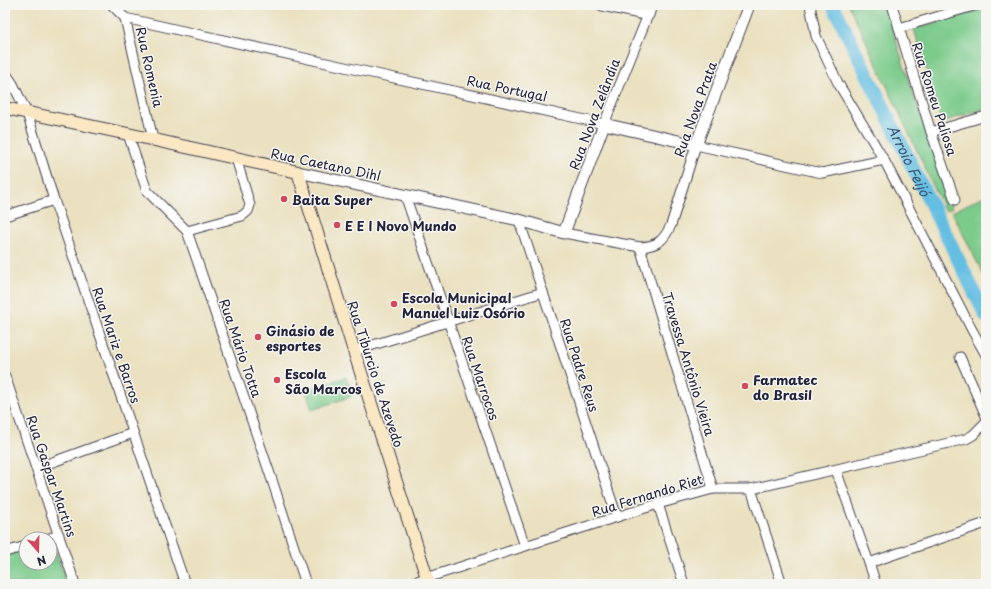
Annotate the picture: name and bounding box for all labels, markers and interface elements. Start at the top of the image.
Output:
street label: Rua Romenia [132,25,168,109]
street label: Rua Romeu Paliosa [908,40,963,159]
street label: Rua Nova Zelândia [564,55,624,173]
street label: Rua Nova Prata [669,58,721,160]
street label: Rua Portugal [465,70,549,106]
water label: Arroio Feijó [883,121,936,201]
street label: Rua Caetano Dihl [269,143,383,185]
place label: Baita Super [292,190,373,209]
marker: Baita Super [279,194,289,204]
place label: E E I Novo Mundo [345,216,457,235]
marker: E E I Novo Mundo [332,220,342,230]
street label: Rua Mariz e Barros [88,284,146,406]
place label: Escola Municipal Manuel Luiz Osório [402,288,525,322]
street label: Travessa Antônio Vieira [658,290,720,438]
street label: Rua Mário Totta [215,296,267,401]
street label: Rua Tiburcio de Azevedo [343,298,409,450]
marker: Escola Municipal Manuel Luiz Osório [389,299,399,309]
street label: Rua Padre Reus [556,316,604,414]
place label: Ginásio de esportes [266,321,334,355]
marker: Ginásio de esportes [253,332,263,342]
street label: Rua Marrocos [458,333,504,423]
place label: Escola São Marcos [285,364,362,398]
place label: Farmatec do Brasil [753,370,817,404]
marker: Escola São Marcos [272,375,282,385]
marker: Farmatec do Brasil [740,381,750,391]
street label: Rua Gaspar Martins [22,413,82,540]
street label: Rua Fernando Riet [589,469,705,521]
north arrow [18,531,58,571]
text: N [34,551,49,570]

